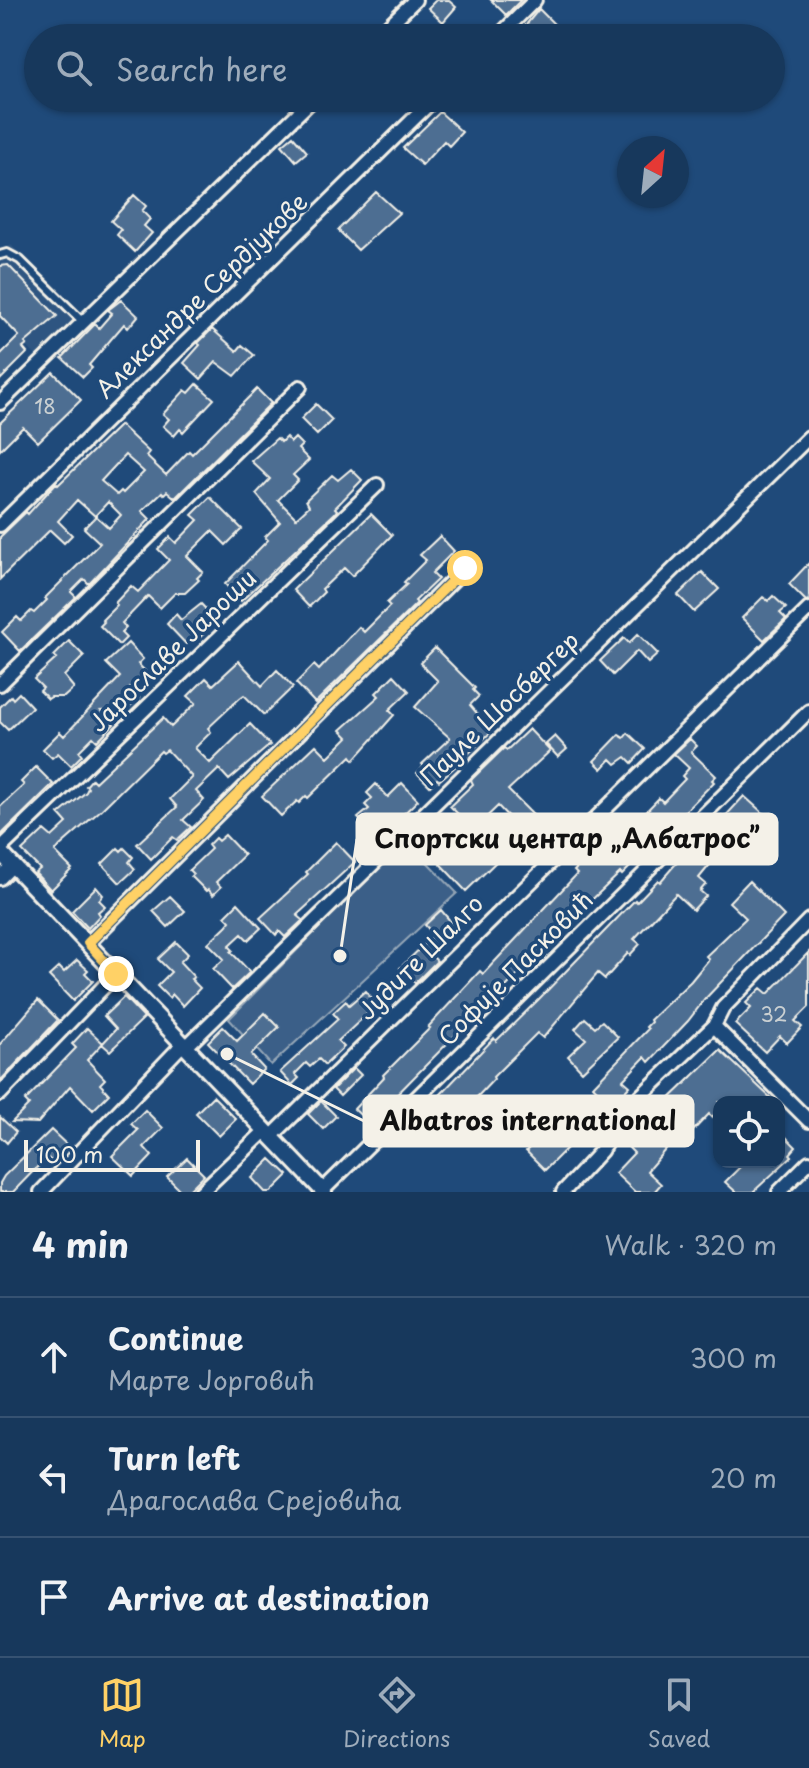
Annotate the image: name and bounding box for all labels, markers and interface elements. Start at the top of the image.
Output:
search box [24,24,785,112]
icon: search [52,46,96,90]
text: Search here [116,46,288,91]
north arrow [617,136,689,208]
street label: Александре Сердјукове [87,184,315,406]
house number: 18 [34,391,56,421]
route start [447,550,483,586]
street label: Јарославе Јароши [80,560,264,739]
street label: Пауле Шосбергер [411,622,586,793]
callout: Спортски центар „Албатрос” [357,814,777,864]
text: Спортски центар „Албатрос” [374,818,760,857]
street label: Софије Пасковић [429,882,600,1053]
street label: Јудите Шалго [348,885,491,1028]
route end [98,956,134,992]
house number: 32 [761,999,787,1029]
callout: Albatros international [364,1096,693,1146]
map controls [713,1096,785,1168]
button: locate [713,1096,785,1168]
text: Albatros international [379,1100,676,1139]
scale bar [24,1136,200,1172]
text: 100 m [36,1137,103,1170]
text: 4 min [32,1218,129,1270]
text: Walk · 320 m [604,1225,777,1264]
text: Continue [108,1315,243,1360]
icon: ahead [32,1335,76,1379]
text: 300 m [690,1338,777,1377]
text: Марте Јорговић [108,1360,315,1399]
text: Turn left [108,1435,240,1480]
icon: left [32,1455,76,1499]
text: 20 m [710,1458,777,1497]
text: Драгослава Срејовића [108,1480,401,1519]
icon: arrive [32,1575,76,1619]
text: Arrive at destination [108,1575,430,1620]
tab: Map [99,1673,146,1754]
tab: Directions [343,1673,450,1754]
tab: Saved [648,1673,710,1754]

